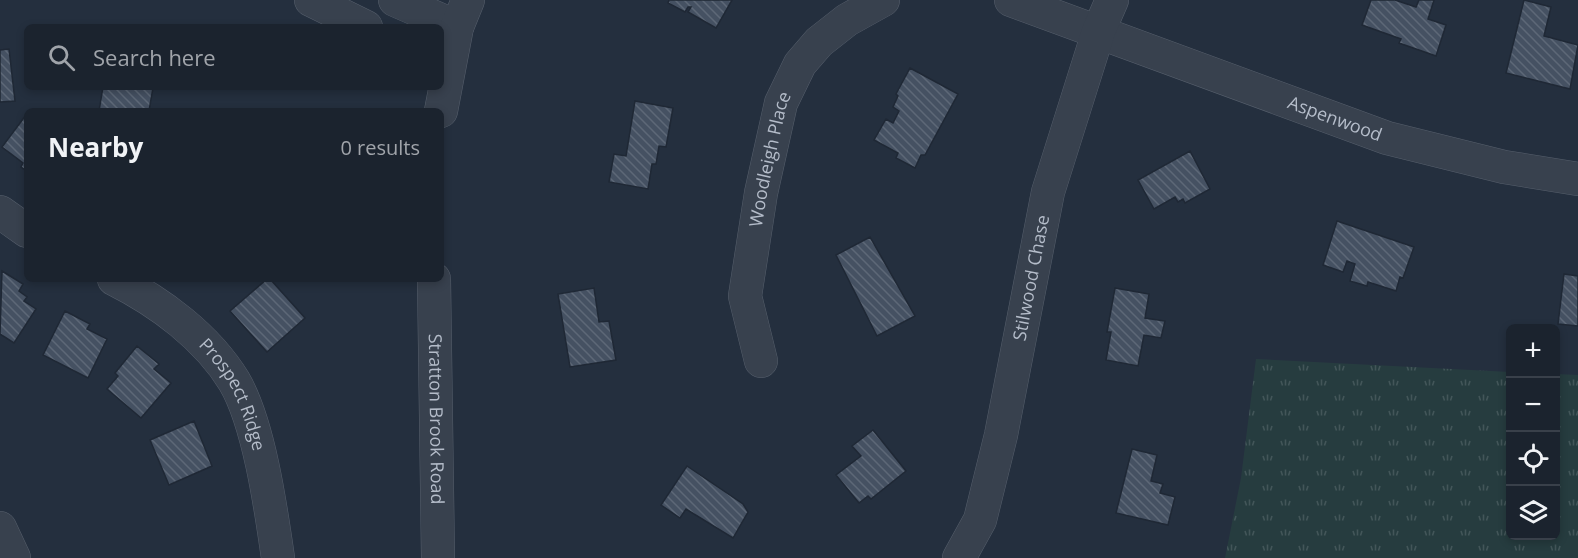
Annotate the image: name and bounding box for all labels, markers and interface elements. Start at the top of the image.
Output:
search box [24,24,444,90]
icon: search [45,41,78,74]
text: Search here [93,42,216,72]
street label: Woodleigh Place [743,87,796,229]
street label: Aspenwood [1285,90,1386,146]
text: Nearby [48,129,143,165]
text: 0 results [340,134,420,161]
street label: Stilwood Chase [1006,213,1054,343]
map controls [1506,324,1560,540]
button: + [1506,324,1560,378]
street label: Prospect Ridge [194,332,272,453]
street label: Stratton Brook Road [424,333,450,505]
button: − [1506,378,1560,432]
button: locate [1506,432,1560,486]
button: layers [1506,486,1560,540]

